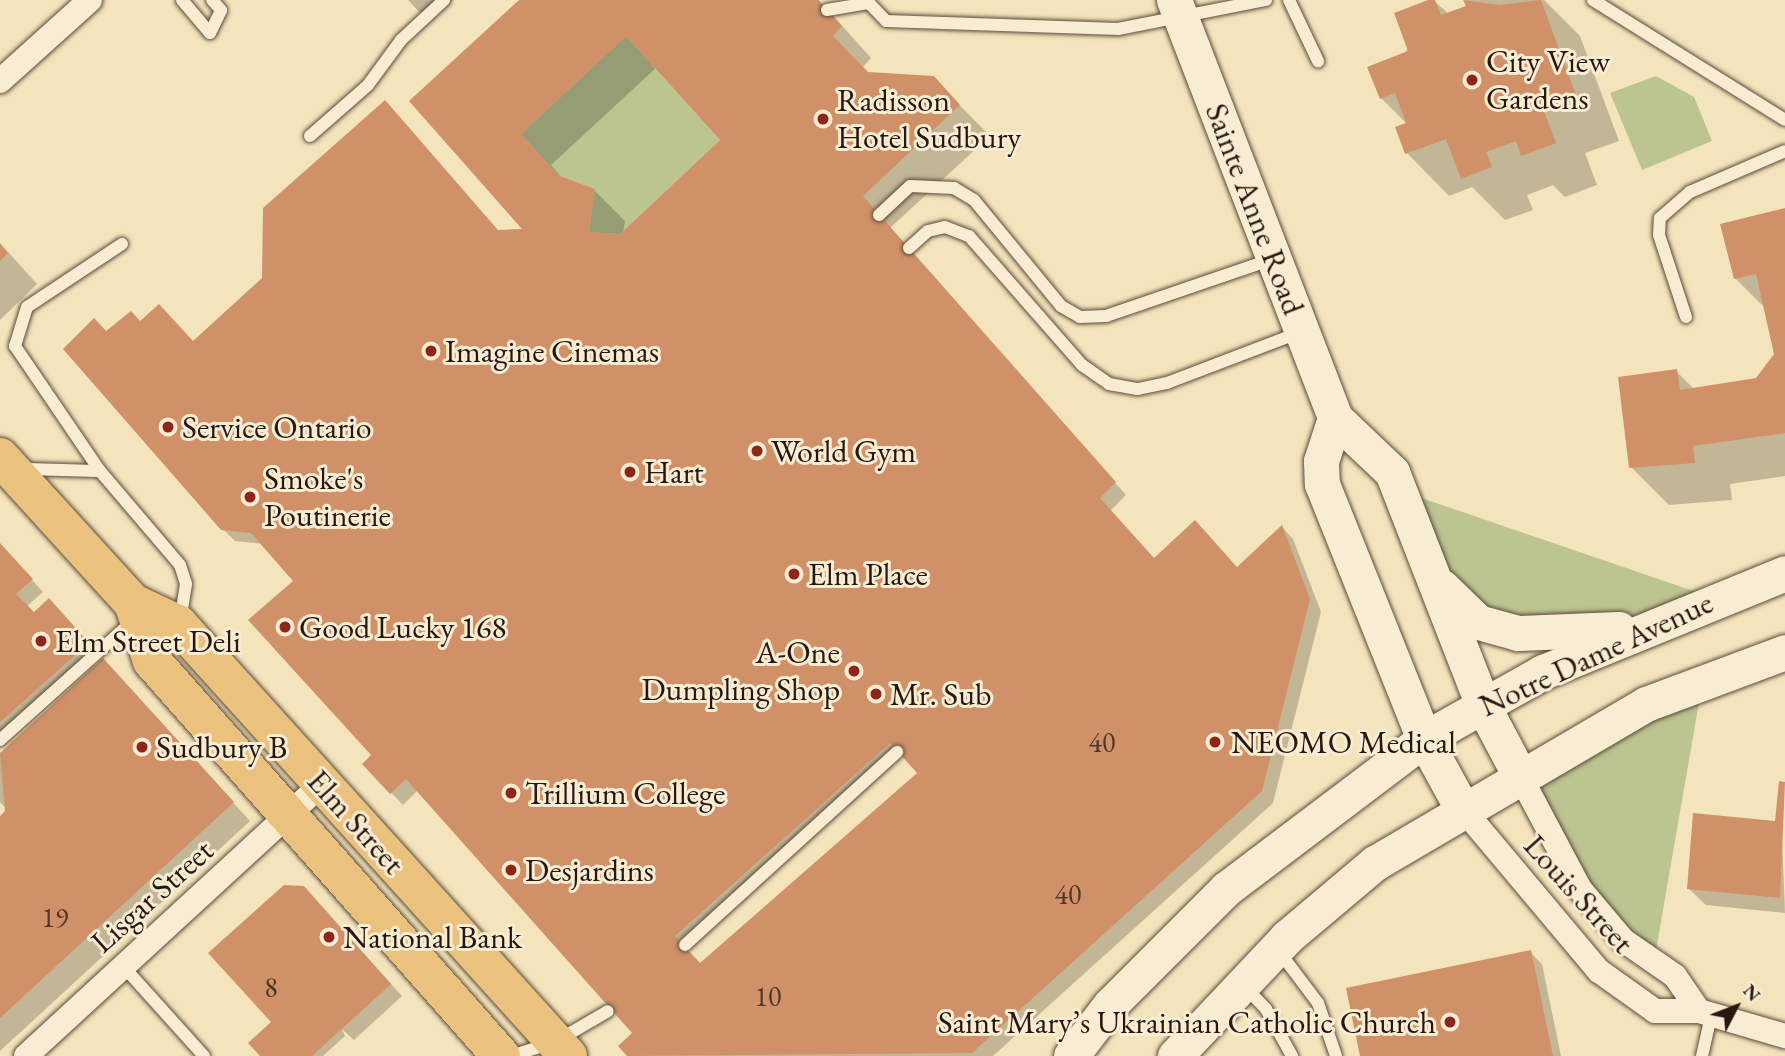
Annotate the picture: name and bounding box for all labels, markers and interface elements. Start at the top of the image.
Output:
place label: City View Gardens [1486,43,1610,118]
marker: City View Gardens [1464,72,1480,88]
place label: Radisson Hotel Sudbury [837,82,1021,157]
street label: Sainte Anne Road [1197,98,1313,320]
marker: Radisson Hotel Sudbury [815,111,831,127]
place label: Imagine Cinemas [445,332,659,370]
marker: Imagine Cinemas [423,343,439,359]
place label: Service Ontario [182,408,372,446]
marker: Service Ontario [160,419,176,435]
place label: World Gym [771,432,916,470]
marker: World Gym [749,443,765,459]
place label: Hart [644,453,703,491]
place label: Smoke's Poutinerie [264,460,391,535]
marker: Hart [622,464,638,480]
marker: Smoke's Poutinerie [242,489,258,505]
place label: Elm Place [808,555,928,593]
marker: Elm Place [786,566,802,582]
street label: Notre Dame Avenue [1473,583,1719,725]
place label: Good Lucky 168 [299,608,507,646]
marker: Good Lucky 168 [277,619,293,635]
place label: Elm Street Deli [55,622,241,660]
marker: Elm Street Deli [33,633,49,649]
place label: A-One Dumpling Shop [641,634,840,709]
marker: A-One Dumpling Shop [846,663,862,679]
place label: Mr. Sub [890,675,992,713]
marker: Mr. Sub [868,686,884,702]
place label: NEOMO Medical [1231,723,1456,761]
house number: 40 [1089,725,1115,759]
place label: Sudbury B [156,728,287,766]
marker: NEOMO Medical [1205,732,1225,752]
marker: Sudbury B [134,739,150,755]
street label: Elm Street [299,762,413,882]
place label: Trillium College [525,774,725,812]
marker: Trillium College [503,785,519,801]
street label: Louis Street [1516,827,1642,961]
street label: Lisgar Street [83,831,221,961]
place label: Desjardins [525,851,654,889]
marker: Desjardins [503,862,519,878]
house number: 40 [1055,877,1081,911]
house number: 19 [42,900,68,934]
place label: National Bank [343,918,522,956]
marker: National Bank [321,929,337,945]
house number: 8 [264,970,278,1004]
north arrow [1701,972,1771,1042]
house number: 10 [755,979,781,1013]
text: N [1738,979,1766,1007]
place label: Saint Mary’s Ukrainian Catholic Church [938,1003,1436,1041]
marker: Saint Mary’s Ukrainian Catholic Church [1442,1014,1458,1030]

